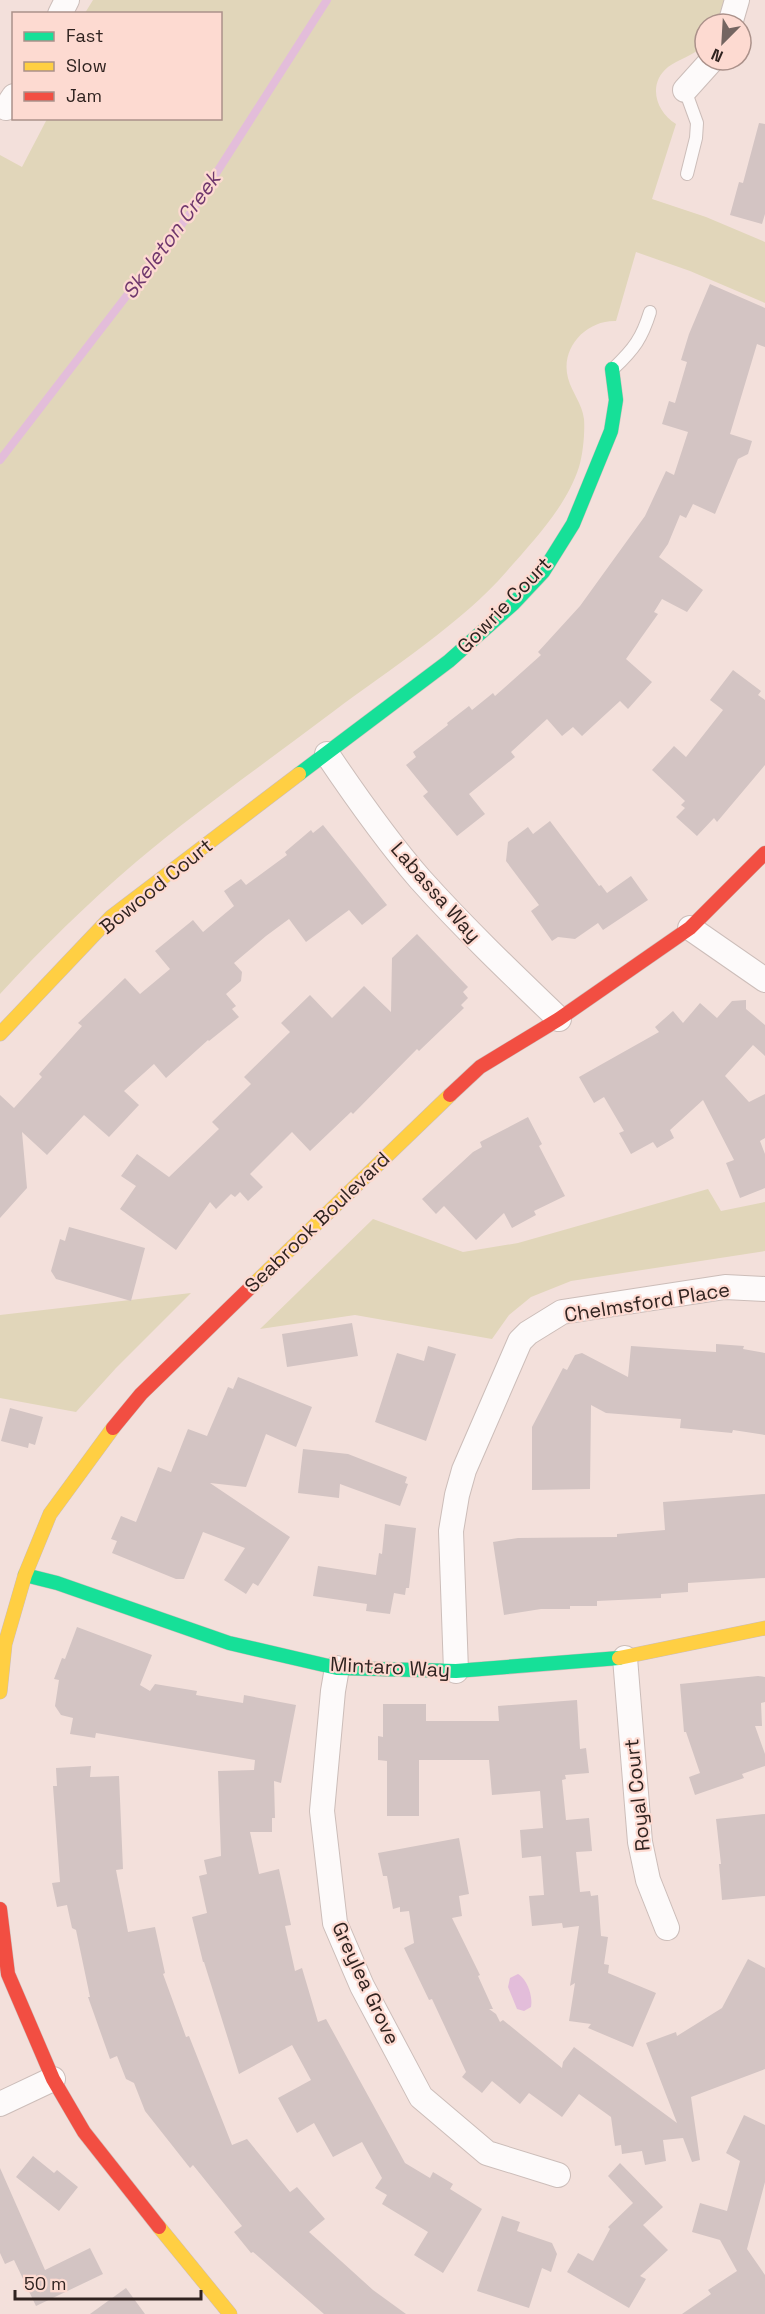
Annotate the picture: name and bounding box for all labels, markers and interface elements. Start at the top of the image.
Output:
legend [12,12,222,120]
north arrow [693,12,753,72]
text: Fast [66,24,103,47]
text: N [708,43,726,67]
text: Slow [66,54,107,77]
text: Jam [66,84,102,107]
water label: Skeleton Creek [116,164,228,304]
street label: Gowrie Court [451,551,557,659]
street label: Bowood Court [94,832,218,940]
street label: Labassa Way [385,836,487,948]
street label: Seabrook Boulevard [239,1146,395,1298]
street label: Chelmsford Place [562,1276,732,1328]
street label: Mintaro Way [329,1651,451,1683]
street label: Royal Court [618,1737,656,1853]
street label: Greylea Grove [326,1918,406,2048]
scale bar [15,2263,201,2301]
text: 50 m [24,2272,66,2295]

